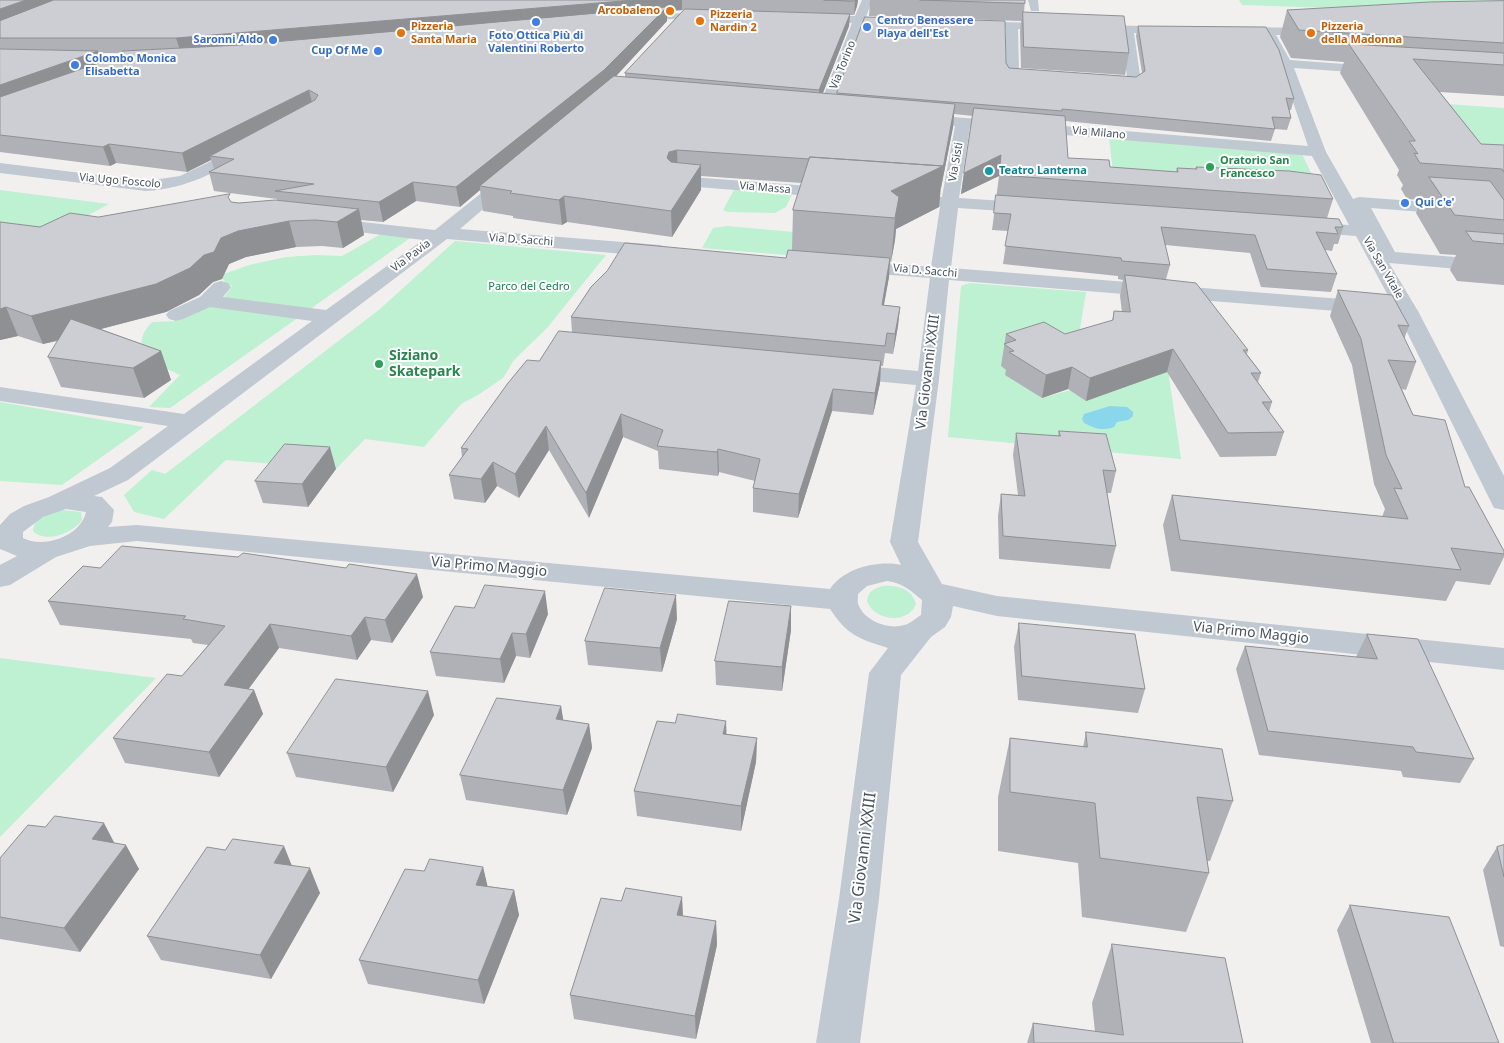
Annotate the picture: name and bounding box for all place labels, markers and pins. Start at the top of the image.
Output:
place label: Arcobaleno [598,4,660,18]
marker: Arcobaleno [664,5,676,17]
place label: Pizzeria Nardin 2 [710,8,757,34]
place label: Centro Benessere Playa dell'Est [877,14,973,40]
marker: Pizzeria Nardin 2 [694,15,706,27]
marker: Foto Ottica Più di Valentini Roberto [530,16,542,28]
place label: Pizzeria Santa Maria [411,20,477,46]
place label: Pizzeria della Madonna [1321,20,1402,46]
marker: Centro Benessere Playa dell'Est [861,21,873,33]
marker: Pizzeria Santa Maria [395,27,407,39]
marker: Pizzeria della Madonna [1305,27,1317,39]
place label: Foto Ottica Più di Valentini Roberto [488,29,584,55]
place label: Saronni Aldo [194,33,263,47]
marker: Saronni Aldo [267,34,279,46]
place label: Cup Of Me [311,44,368,58]
marker: Cup Of Me [372,45,384,57]
place label: Colombo Monica Elisabetta [85,52,176,78]
marker: Colombo Monica Elisabetta [69,59,81,71]
place label: Oratorio San Francesco [1220,154,1289,180]
marker: Oratorio San Francesco [1204,161,1216,173]
place label: Teatro Lanterna [999,164,1087,178]
marker: Teatro Lanterna [983,165,995,177]
place label: Qui c'e' [1415,196,1455,210]
marker: Qui c'e' [1399,197,1411,209]
place label: Siziano Skatepark [389,348,460,381]
marker: Siziano Skatepark [373,358,385,370]

